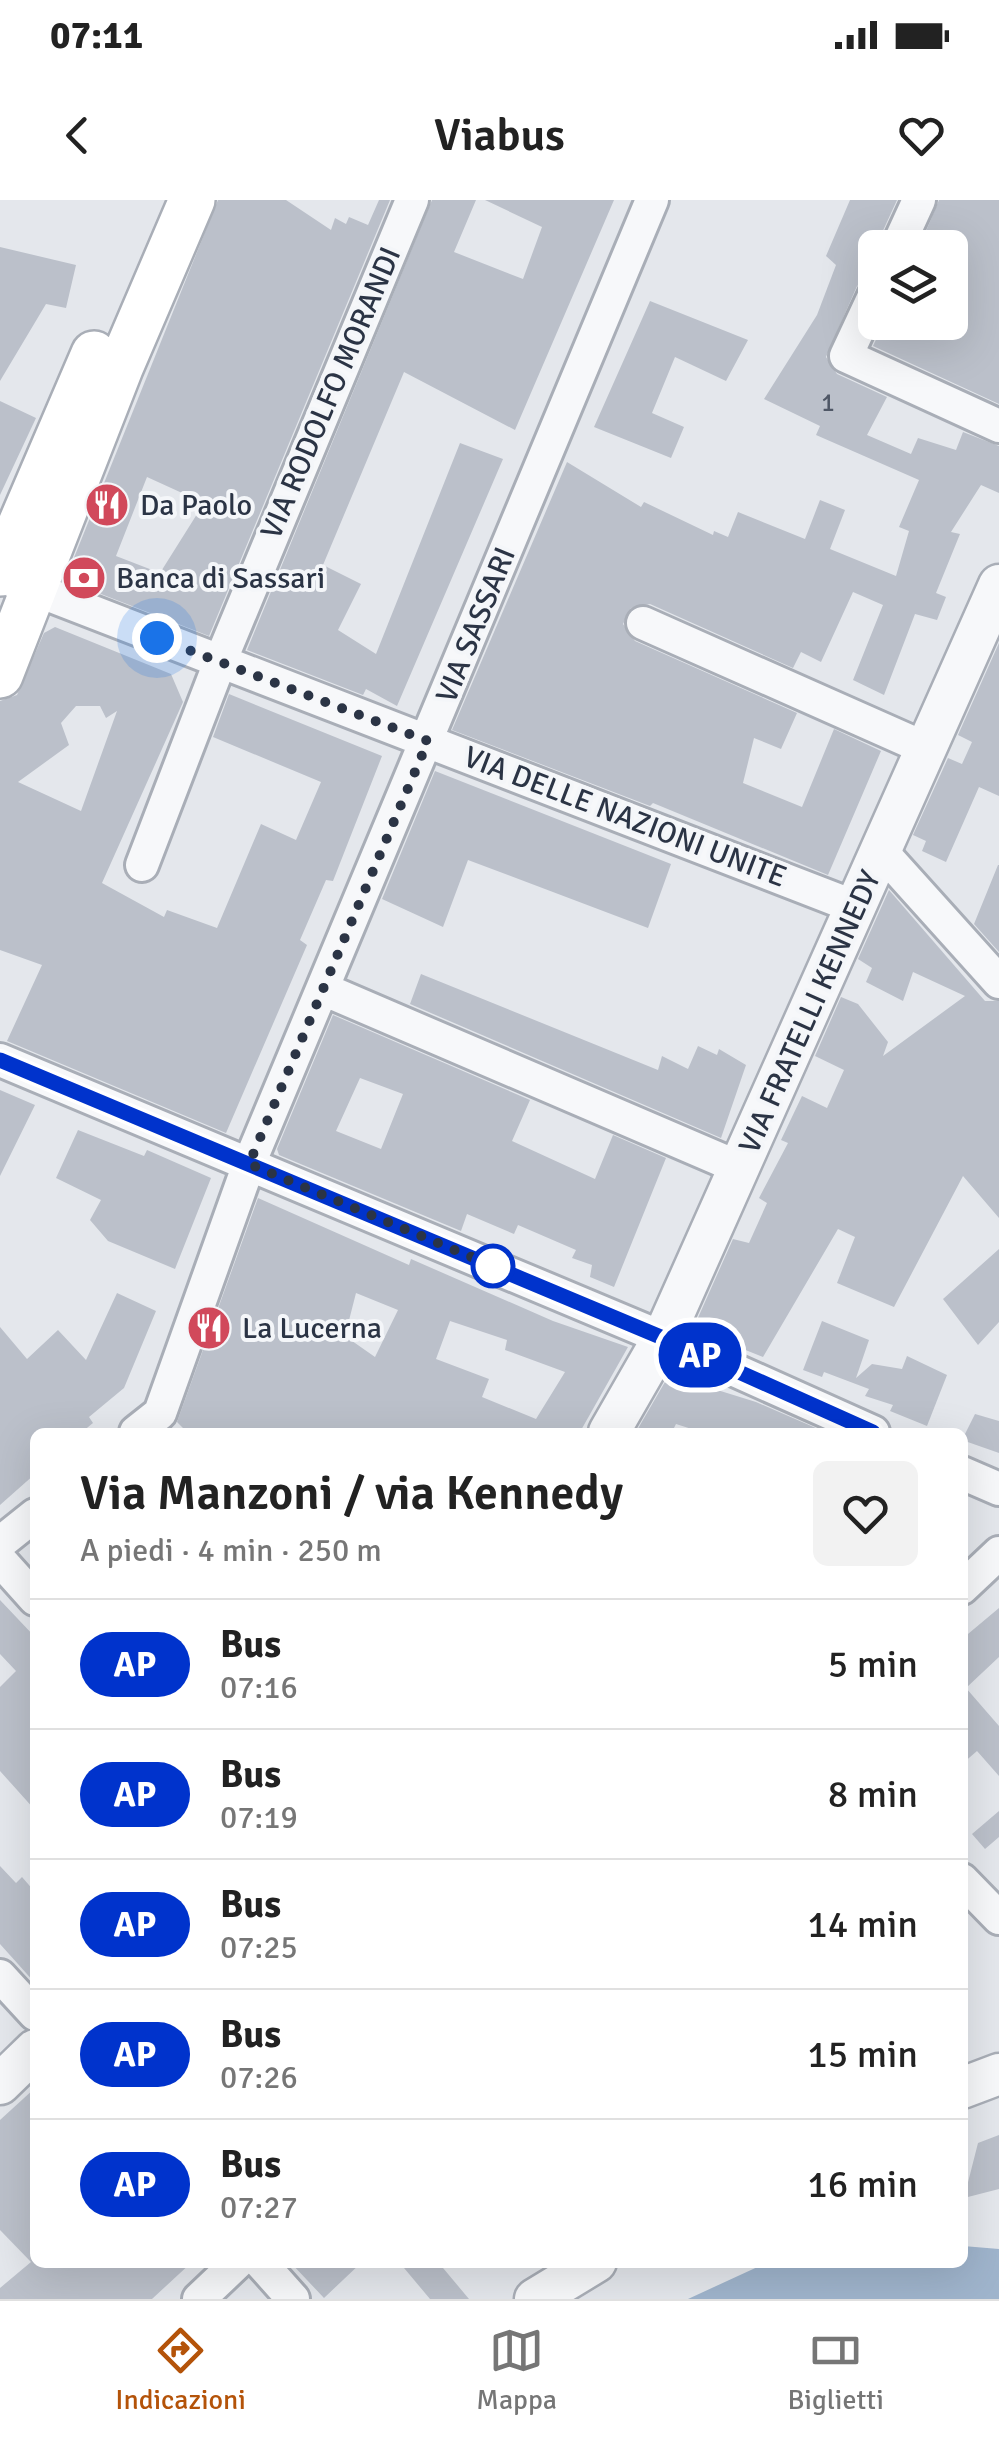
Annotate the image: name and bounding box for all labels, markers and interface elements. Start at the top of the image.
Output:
text: 07:11 [50,12,143,59]
icon: back [50,108,105,163]
text: Viabus [434,108,565,163]
icon: heart [894,108,949,163]
map controls [858,230,968,340]
button: layers [858,230,968,340]
street label: VIA RODOLFO MORANDI [253,241,409,545]
house number: 1 [821,387,835,418]
restaurant icon: Da Paolo [84,482,130,528]
place label: Da Paolo [140,487,252,524]
street label: VIA SASSARI [428,542,524,708]
bank icon: Banca di Sassari [61,555,107,601]
place label: Banca di Sassari [116,560,325,597]
your location [132,613,182,663]
street label: VIA DELLE NAZIONI UNITE [458,738,792,896]
street label: VIA FRATELLI KENNEDY [731,865,889,1159]
unlabelled marker [472,1245,514,1287]
restaurant icon: La Lucerna [186,1305,232,1351]
place label: La Lucerna [242,1310,382,1347]
line badge: AP [655,1322,745,1388]
text: AP [679,1334,721,1377]
button: heart [813,1461,918,1566]
text: Via Manzoni / via Kennedy [80,1464,623,1523]
text: A piedi · 4 min · 250 m [80,1531,382,1570]
text: Bus [220,1621,281,1668]
text: 5 min [828,1641,918,1688]
text: AP [114,1643,156,1686]
text: 07:16 [220,1668,298,1707]
text: Bus [220,1751,281,1798]
text: 8 min [828,1771,918,1818]
text: AP [114,1773,156,1816]
text: 07:19 [220,1798,298,1837]
text: Bus [220,1881,281,1928]
text: 14 min [807,1901,918,1948]
text: AP [114,1903,156,1946]
text: 07:25 [220,1928,298,1967]
text: Bus [220,2011,281,2058]
text: 15 min [807,2031,918,2078]
text: AP [114,2033,156,2076]
text: 07:26 [220,2058,298,2097]
text: Bus [220,2141,281,2188]
text: 16 min [807,2161,918,2208]
text: AP [114,2163,156,2206]
text: 07:27 [220,2188,298,2227]
tab: Indicazioni [115,2323,246,2417]
tab: Mappa [476,2323,557,2417]
tab: Biglietti [787,2323,884,2417]

